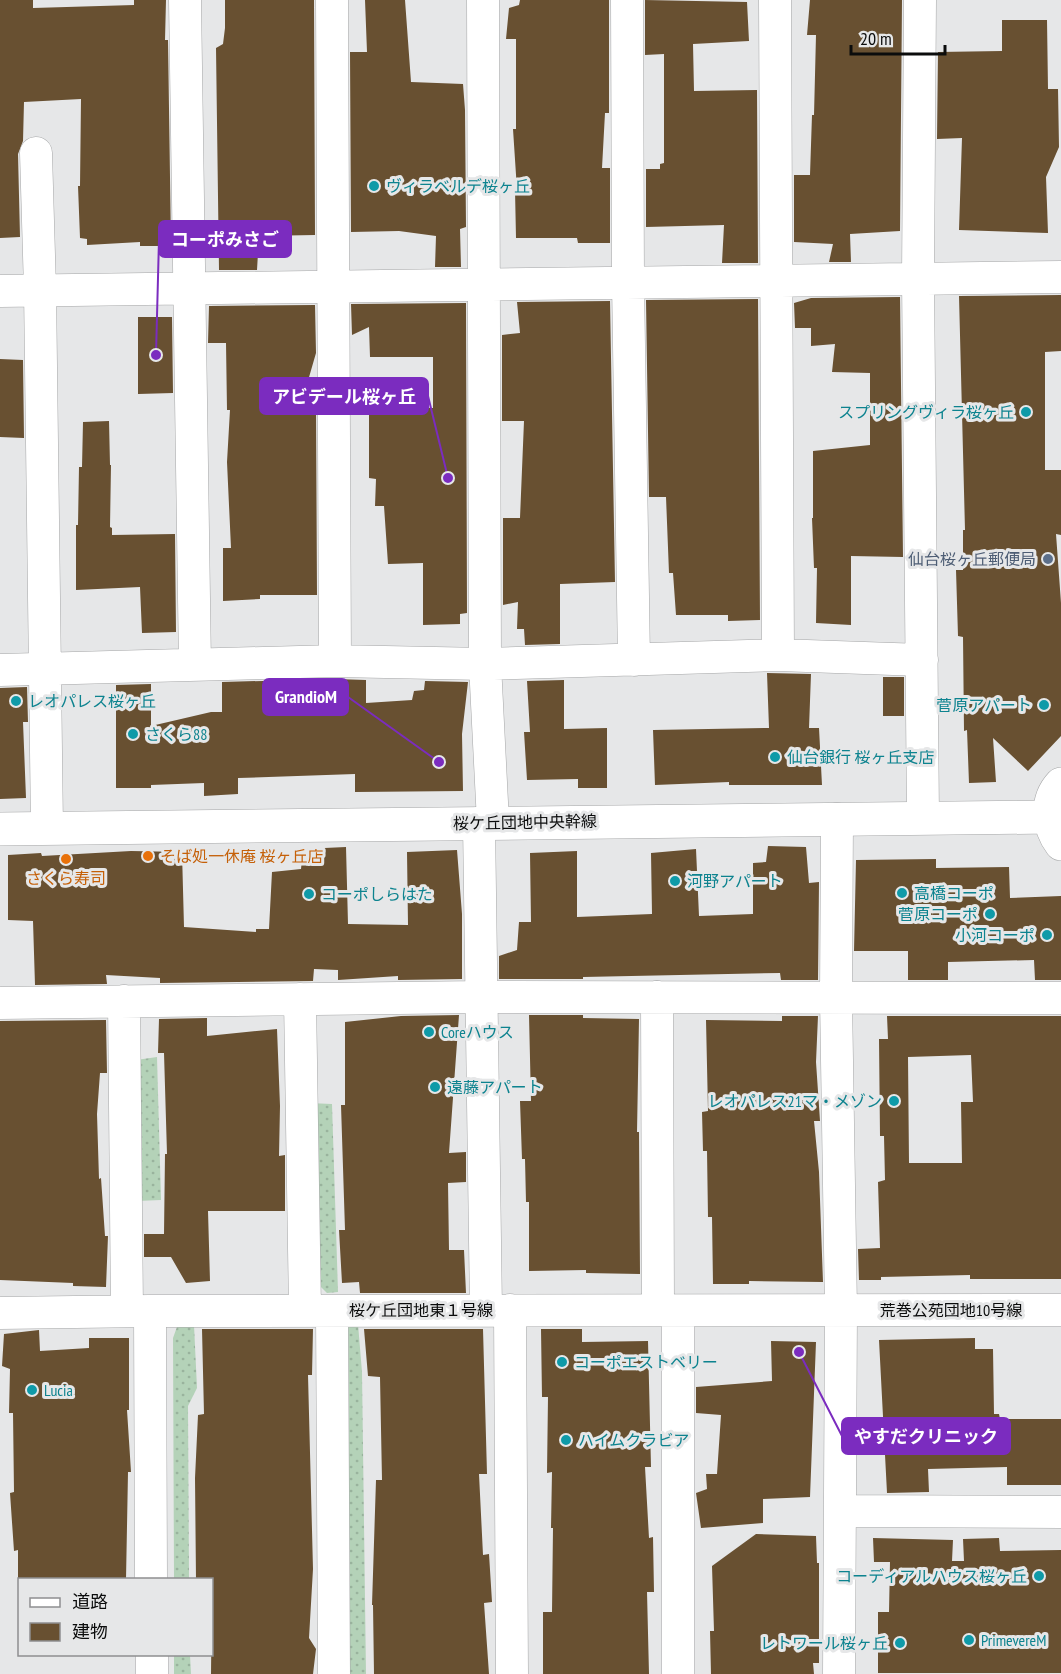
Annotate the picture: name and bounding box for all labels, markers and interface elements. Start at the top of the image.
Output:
scale bar [851,18,946,56]
text: 20 m [860,27,892,50]
place label: ヴィラベルデ桜ヶ丘 [386,176,530,196]
marker: ヴィラベルデ桜ヶ丘 [367,179,381,193]
callout: コーポみさご [159,221,291,257]
text: コーポみさご [171,228,279,251]
callout: アビデール桜ヶ丘 [260,378,428,414]
text: アビデール桜ヶ丘 [272,385,416,408]
place label: スプリングヴィラ桜ヶ丘 [838,402,1014,422]
marker: スプリングヴィラ桜ヶ丘 [1019,405,1033,419]
place label: 仙台桜ヶ丘郵便局 [908,549,1036,569]
marker: 仙台桜ヶ丘郵便局 [1041,552,1055,566]
callout: GrandioM [263,679,348,715]
text: GrandioM [275,685,337,708]
place label: レオパレス桜ヶ丘 [28,691,156,711]
marker: レオパレス桜ヶ丘 [9,694,23,708]
place label: 菅原アパート [936,695,1032,715]
marker: 菅原アパート [1037,698,1051,712]
place label: さくら88 [145,724,207,744]
marker: さくら88 [126,727,140,741]
place label: 仙台銀行 桜ヶ丘支店 [787,747,934,767]
marker: 仙台銀行 桜ヶ丘支店 [768,750,782,764]
street label: 桜ケ丘団地中央幹線 [453,811,597,833]
place label: そば処一休庵 桜ヶ丘店 [160,846,323,866]
marker: そば処一休庵 桜ヶ丘店 [141,849,155,863]
marker: さくら寿司 [59,852,73,866]
place label: さくら寿司 [26,868,106,888]
place label: 河野アパート [687,871,783,891]
marker: 河野アパート [668,874,682,888]
place label: 高橋コーポ [914,883,994,903]
place label: コーポしらはた [321,884,433,904]
marker: 高橋コーポ [895,886,909,900]
marker: コーポしらはた [302,887,316,901]
place label: 菅原コーポ [898,904,978,924]
marker: 菅原コーポ [983,907,997,921]
place label: 小河コーポ [955,925,1035,945]
marker: 小河コーポ [1040,928,1054,942]
place label: Coreハウス [441,1022,514,1042]
marker: Coreハウス [422,1025,436,1039]
place label: 遠藤アパート [447,1077,543,1097]
marker: 遠藤アパート [428,1080,442,1094]
place label: レオパレス21マ・メゾン [708,1091,882,1111]
marker: レオパレス21マ・メゾン [887,1094,901,1108]
street label: 桜ケ丘団地東１号線 [349,1300,493,1320]
street label: 荒巻公苑団地10号線 [880,1300,1022,1320]
place label: コーポエストベリー [574,1352,718,1372]
marker: コーポエストベリー [555,1355,569,1369]
place label: Lucia [44,1380,73,1400]
marker: Lucia [25,1383,39,1397]
callout: やすだクリニック [842,1418,1010,1454]
text: やすだクリニック [854,1425,998,1448]
place label: ハイムクラビア [578,1430,689,1450]
marker: ハイムクラビア [559,1433,573,1447]
place label: コーディアルハウス桜ヶ丘 [836,1566,1027,1586]
marker: コーディアルハウス桜ヶ丘 [1032,1569,1046,1583]
legend [18,1578,213,1656]
text: 道路 [72,1590,108,1613]
text: 建物 [72,1620,108,1643]
place label: PrimevereM [981,1630,1046,1650]
place label: レトワール桜ヶ丘 [760,1633,888,1653]
marker: PrimevereM [962,1633,976,1647]
marker: レトワール桜ヶ丘 [893,1636,907,1650]

